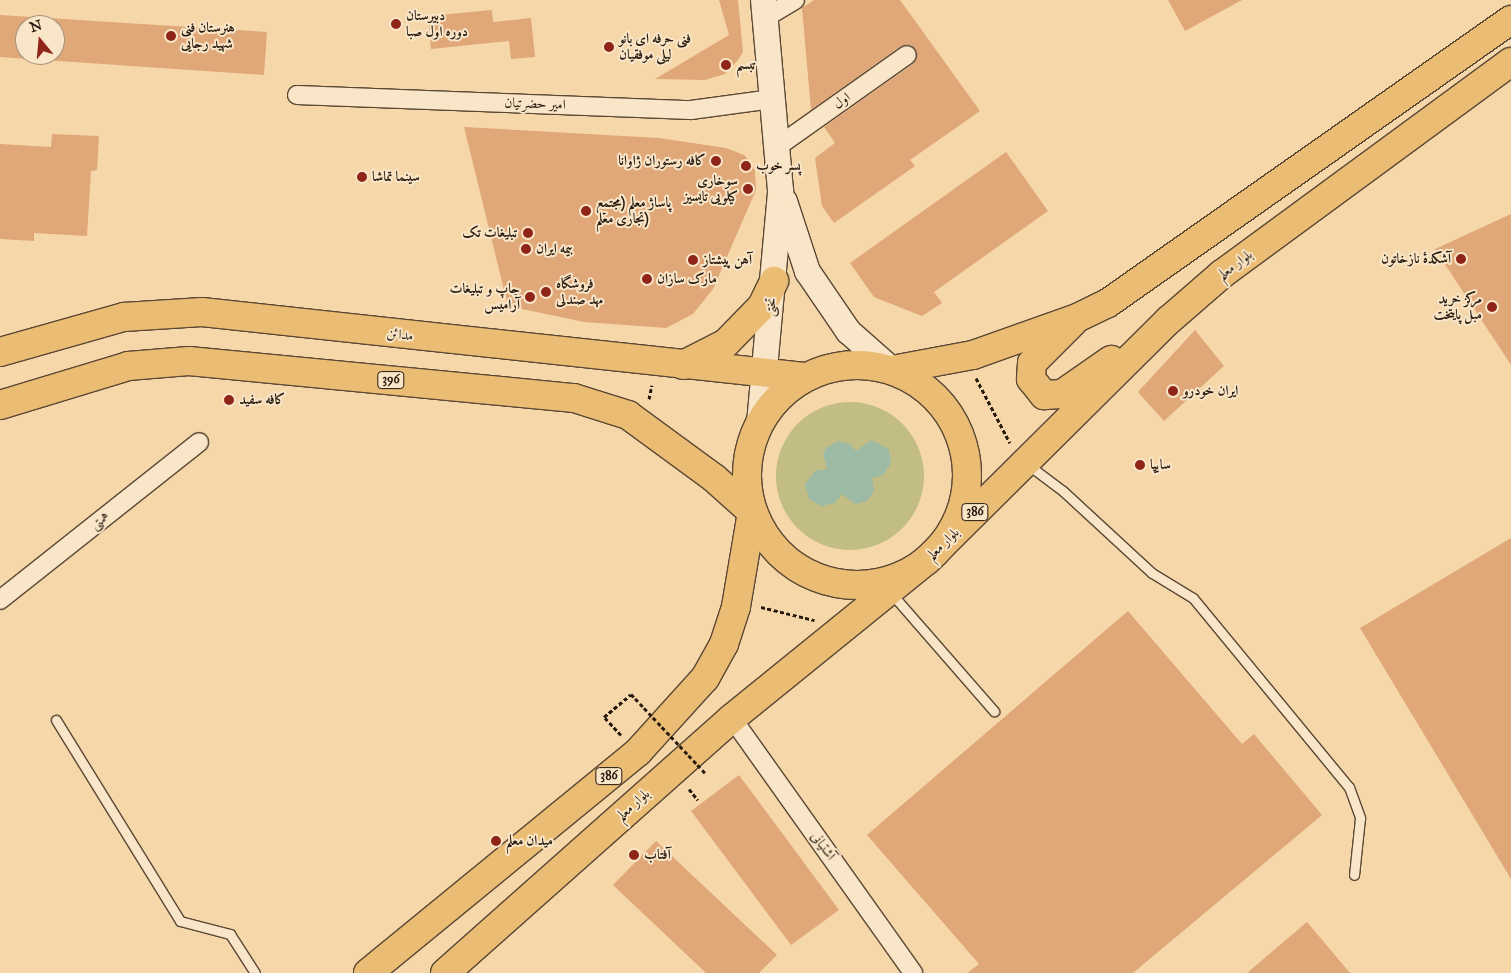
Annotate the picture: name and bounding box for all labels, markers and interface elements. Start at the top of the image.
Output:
place label: دبیرستان دوره اول صبا [406,8,468,40]
north arrow [15,15,65,65]
text: N [28,16,44,36]
marker: دبیرستان دوره اول صبا [390,18,402,30]
place label: هنرستان فنی شهید رجایی [181,20,235,52]
marker: هنرستان فنی شهید رجایی [165,30,177,42]
place label: فنی حرفه ای بانو لیلی موفقیان [619,31,691,64]
marker: فنی حرفه ای بانو لیلی موفقیان [603,41,615,53]
place label: تبسم [736,57,756,73]
marker: تبسم [720,59,732,71]
street label: اول [830,89,854,113]
street label: امیر حضرتیان [504,95,566,113]
place label: کافه رستوران ژاوانا [618,153,706,169]
marker: کافه رستوران ژاوانا [710,155,722,167]
place label: پسر خوب [756,158,801,174]
marker: پسر خوب [740,160,752,172]
place label: سینما تماشا [372,169,420,185]
marker: سینما تماشا [356,171,368,183]
place label: سوخاری کیلویی تایسیز [684,173,738,206]
marker: سوخاری کیلویی تایسیز [742,183,754,195]
place label: پاساژ معلم (مجتمع تجاری معلم) [596,195,671,228]
marker: پاساژ معلم (مجتمع تجاری معلم) [580,205,592,217]
place label: تبلیغات تک [462,225,518,241]
marker: تبلیغات تک [522,227,534,239]
place label: بیمه ایران [536,241,572,257]
marker: بیمه ایران [520,243,532,255]
street label: بلوار معلم [1214,246,1256,284]
place label: آشکدهٔ نازخاتون [1381,251,1451,267]
place label: آهن پیشتاز [703,252,752,268]
marker: آشکدهٔ نازخاتون [1455,253,1467,265]
marker: آهن پیشتاز [687,254,699,266]
place label: مارک سازان [657,271,717,287]
marker: مارک سازان [641,273,653,285]
place label: فروشگاه مهد صندلی [556,276,603,308]
place label: چاپ و تبلیغات آرامیس [449,281,520,314]
marker: فروشگاه مهد صندلی [540,286,552,298]
marker: چاپ و تبلیغات آرامیس [524,291,536,303]
place label: مرکز خرید مبل پایتخت [1433,291,1482,324]
street label: تختی [761,296,781,318]
marker: مرکز خرید مبل پایتخت [1486,301,1498,313]
street label: مدائن [386,325,414,345]
road number: 396 [377,370,405,390]
place label: ایران خودرو [1183,383,1238,399]
marker: ایران خودرو [1167,385,1179,397]
place label: کافه سفید [239,392,286,408]
marker: کافه سفید [223,394,235,406]
place label: سایپا [1150,457,1171,473]
marker: سایپا [1134,459,1146,471]
road number: 386 [961,502,989,522]
street label: همتی [87,508,113,534]
street label: بلوار معلم [923,524,963,564]
road number: 386 [595,766,623,786]
street label: بلوار معلم [613,785,653,825]
street label: آشتیانی [807,828,839,864]
place label: میدان معلم [506,833,553,849]
marker: میدان معلم [490,835,502,847]
place label: آفتاب [644,847,671,863]
marker: آفتاب [628,849,640,861]

